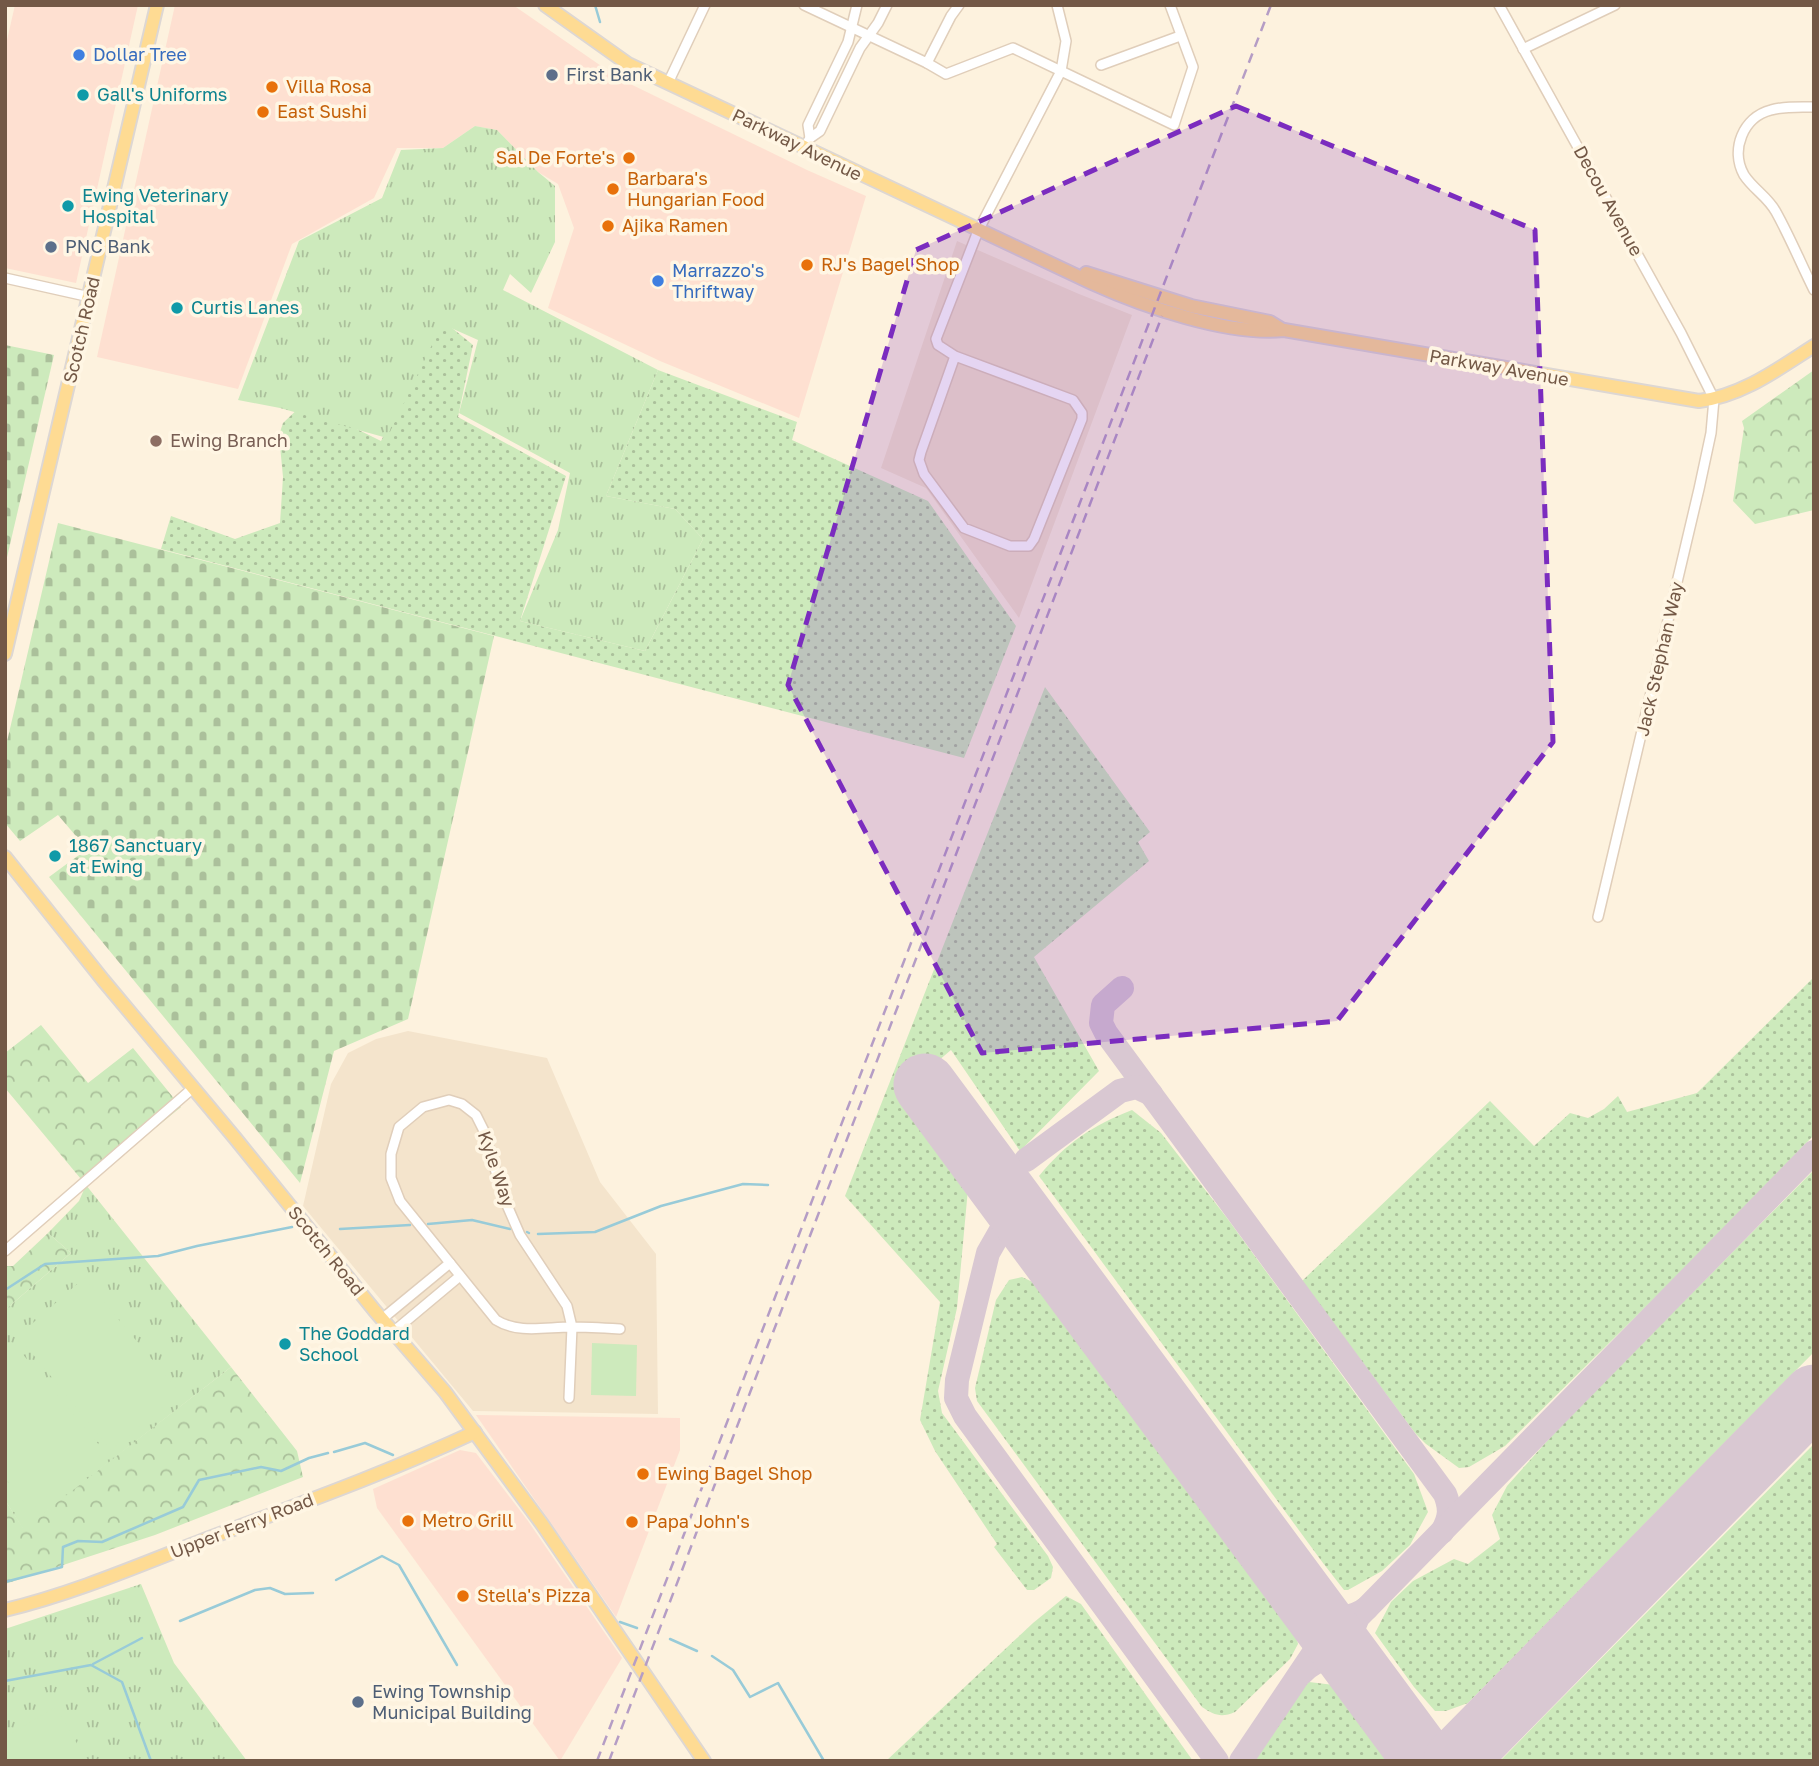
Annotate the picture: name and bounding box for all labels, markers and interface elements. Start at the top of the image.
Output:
place label: Dollar Tree [93,43,187,65]
marker: Dollar Tree [71,47,87,63]
place label: First Bank [566,63,653,85]
marker: First Bank [544,67,560,83]
place label: Villa Rosa [286,75,372,97]
marker: Villa Rosa [264,79,280,95]
place label: Gall's Uniforms [97,83,227,105]
marker: Gall's Uniforms [75,87,91,103]
place label: East Sushi [277,100,367,122]
street label: Parkway Avenue [729,103,866,185]
marker: East Sushi [255,104,271,120]
street label: Decou Avenue [1570,142,1648,259]
place label: Sal De Forte's [496,146,615,168]
marker: Sal De Forte's [621,150,637,166]
place label: Barbara's Hungarian Food [627,167,765,210]
marker: Barbara's Hungarian Food [605,181,621,197]
place label: Ewing Veterinary Hospital [82,184,229,227]
marker: Ewing Veterinary Hospital [60,198,76,214]
place label: Ajika Ramen [622,214,728,236]
marker: Ajika Ramen [600,218,616,234]
place label: PNC Bank [65,235,151,257]
marker: PNC Bank [43,239,59,255]
place label: RJ's Bagel Shop [821,253,960,275]
marker: RJ's Bagel Shop [799,257,815,273]
place label: Marrazzo's Thriftway [672,259,764,302]
marker: Marrazzo's Thriftway [650,273,666,289]
street label: Scotch Road [58,274,104,385]
place label: Curtis Lanes [191,296,299,318]
marker: Curtis Lanes [169,300,185,316]
street label: Parkway Avenue [1428,344,1571,390]
place label: Ewing Branch [170,429,288,451]
marker: Ewing Branch [148,433,164,449]
street label: Jack Stephan Way [1631,579,1687,738]
place label: 1867 Sanctuary at Ewing [69,834,202,877]
marker: 1867 Sanctuary at Ewing [47,848,63,864]
street label: Kyle Way [474,1128,520,1209]
street label: Scotch Road [284,1201,370,1300]
place label: The Goddard School [299,1322,410,1365]
marker: The Goddard School [277,1336,293,1352]
place label: Ewing Bagel Shop [657,1462,812,1484]
marker: Ewing Bagel Shop [635,1466,651,1482]
street label: Upper Ferry Road [167,1488,316,1562]
place label: Metro Grill [422,1509,514,1531]
place label: Papa John's [646,1510,750,1532]
marker: Metro Grill [400,1513,416,1529]
marker: Papa John's [624,1514,640,1530]
place label: Stella's Pizza [477,1584,591,1606]
marker: Stella's Pizza [455,1588,471,1604]
place label: Ewing Township Municipal Building [372,1680,532,1723]
marker: Ewing Township Municipal Building [350,1694,366,1710]

